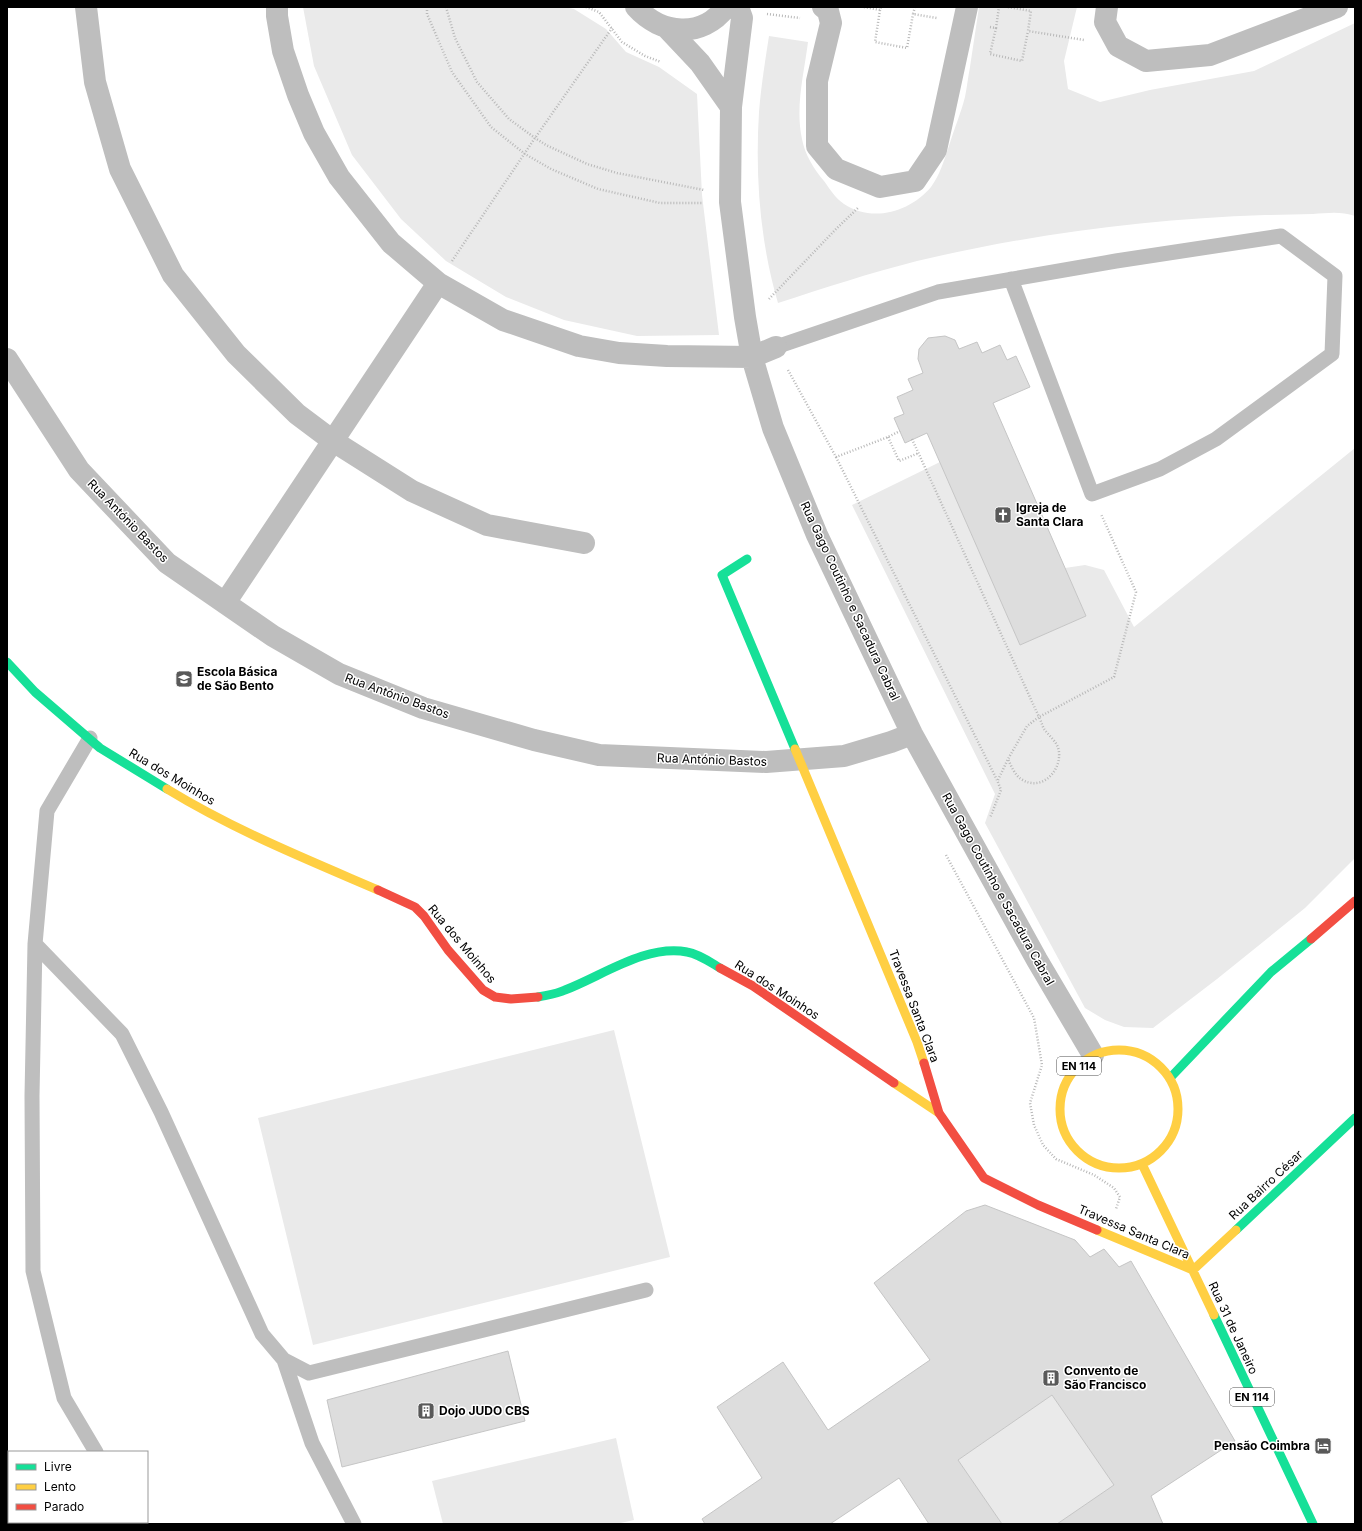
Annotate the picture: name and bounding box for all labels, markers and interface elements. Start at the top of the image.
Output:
street label: Rua António Bastos [85,476,172,565]
street label: Rua Gago Coutinho e Sacadura Cabral [798,499,903,703]
place label: Igreja de Santa Clara [1016,500,1083,529]
church icon: Igreja de Santa Clara [993,505,1013,525]
place label: Escola Básica de São Bento [197,664,278,693]
school or university icon: Escola Básica de São Bento [174,669,194,689]
street label: Rua António Bastos [343,670,451,721]
street label: Rua dos Moinhos [126,745,218,808]
street label: Rua António Bastos [657,750,767,769]
street label: Rua Gago Coutinho e Sacadura Cabral [939,790,1058,988]
street label: Rua dos Moinhos [425,901,500,986]
street label: Travessa Santa Clara [886,947,943,1064]
street label: Rua dos Moinhos [732,957,822,1023]
road number: EN 114 [1057,1057,1101,1075]
street label: Rua Bairro César [1226,1146,1306,1223]
street label: Travessa Santa Clara [1076,1201,1192,1262]
street label: Rua 31 de Janeiro [1205,1279,1261,1376]
place label: Convento de São Francisco [1064,1363,1146,1392]
building icon: Convento de São Francisco [1041,1368,1061,1388]
road number: EN 114 [1230,1388,1274,1406]
building icon: Dojo JUDO CBS [416,1401,436,1421]
place label: Dojo JUDO CBS [439,1403,530,1418]
hotel icon: Pensão Coimbra [1313,1436,1333,1456]
place label: Pensão Coimbra [1214,1438,1310,1453]
legend [8,1451,148,1523]
text: Livre [44,1459,72,1474]
text: Lento [44,1479,76,1494]
text: Parado [44,1499,84,1514]

